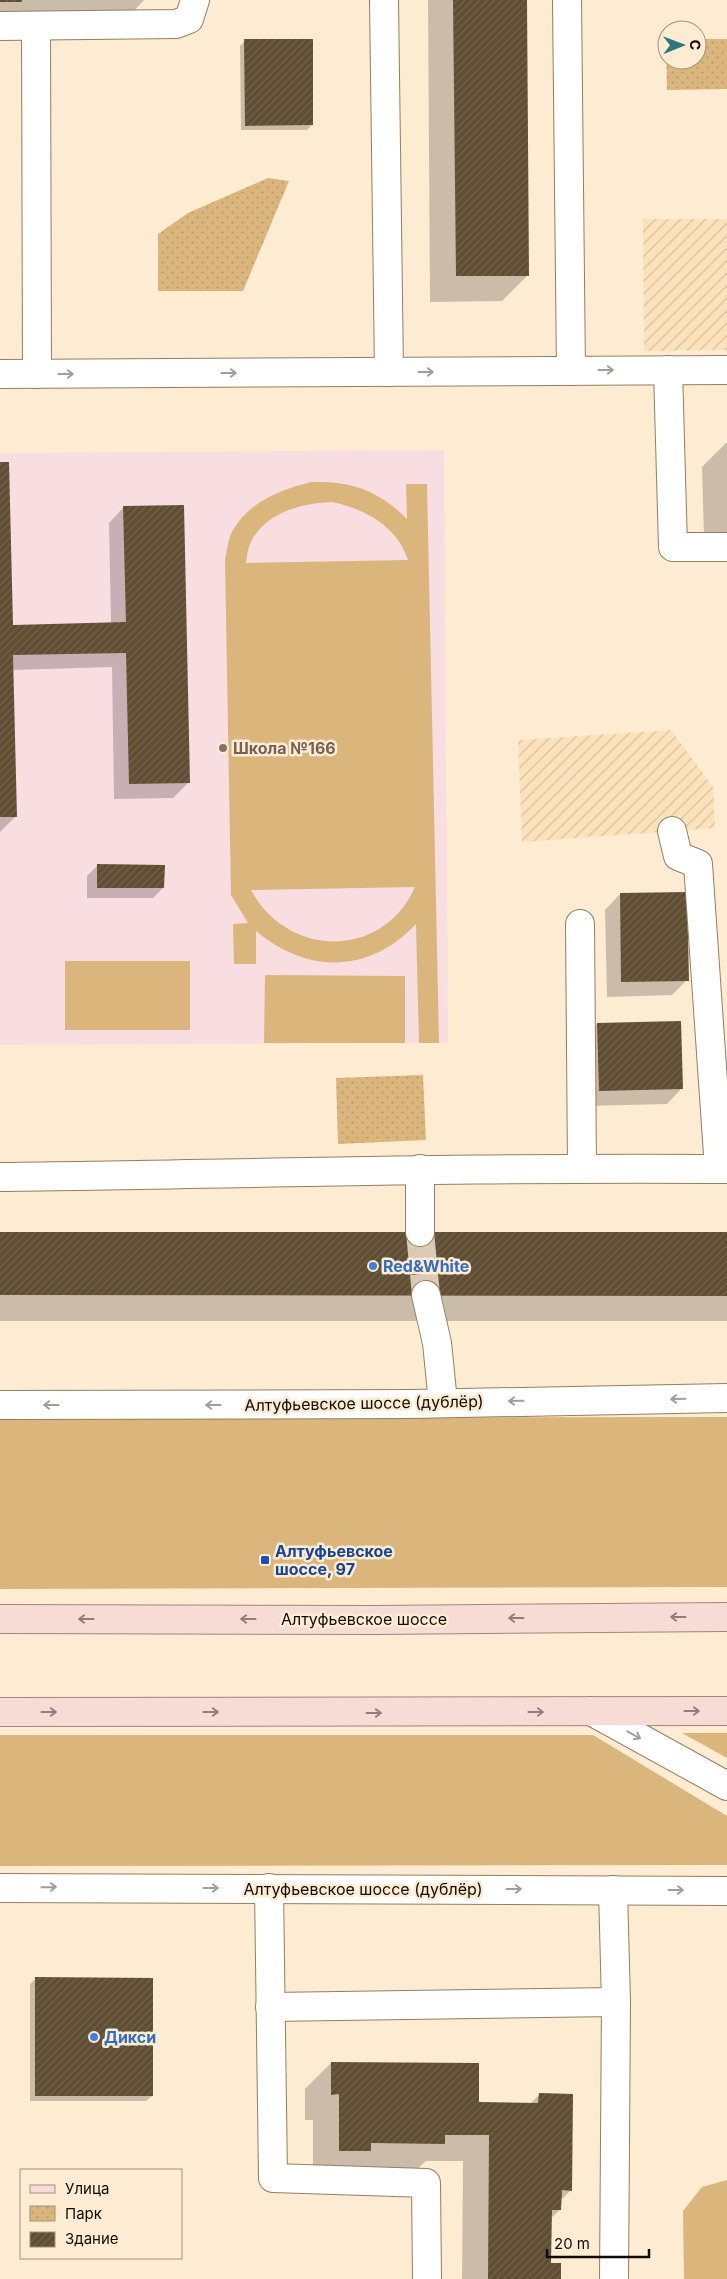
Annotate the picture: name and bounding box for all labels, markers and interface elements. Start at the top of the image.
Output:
north arrow [657,20,707,70]
text: С [687,39,704,50]
one-way arrow [598,366,614,375]
one-way arrow [418,367,434,377]
one-way arrow [220,368,236,378]
one-way arrow [58,369,74,379]
place label: Школа №166 [233,738,336,758]
marker: Школа №166 [217,742,229,754]
place label: Red&White [383,1256,469,1276]
marker: Red&White [367,1260,379,1272]
street label: Алтуфьевское шоссе (дублёр) [244,1391,484,1415]
one-way arrow [671,1394,687,1404]
one-way arrow [508,1396,524,1406]
one-way arrow [43,1400,60,1410]
one-way arrow [206,1400,222,1410]
place label: Алтуфьевское шоссе, 97 [275,1541,393,1579]
marker: Алтуфьевское шоссе, 97 [259,1554,271,1566]
street label: Алтуфьевское шоссе [281,1609,447,1629]
one-way arrow [671,1612,687,1622]
one-way arrow [78,1614,94,1624]
one-way arrow [241,1614,257,1624]
one-way arrow [508,1614,524,1623]
one-way arrow [684,1706,700,1716]
one-way arrow [40,1707,56,1717]
one-way arrow [202,1707,219,1717]
one-way arrow [528,1707,544,1717]
one-way arrow [365,1708,381,1718]
one-way arrow [626,1730,641,1740]
street label: Алтуфьевское шоссе (дублёр) [243,1879,483,1899]
one-way arrow [40,1882,56,1892]
one-way arrow [202,1883,219,1893]
one-way arrow [505,1884,521,1894]
one-way arrow [668,1885,684,1895]
place label: Дикси [104,2027,156,2047]
marker: Дикси [88,2031,100,2043]
legend [20,2169,182,2259]
text: Улица [65,2179,109,2198]
text: Парк [65,2204,102,2223]
scale bar [547,2226,650,2258]
text: Здание [65,2229,119,2248]
text: 20 m [554,2234,590,2253]

